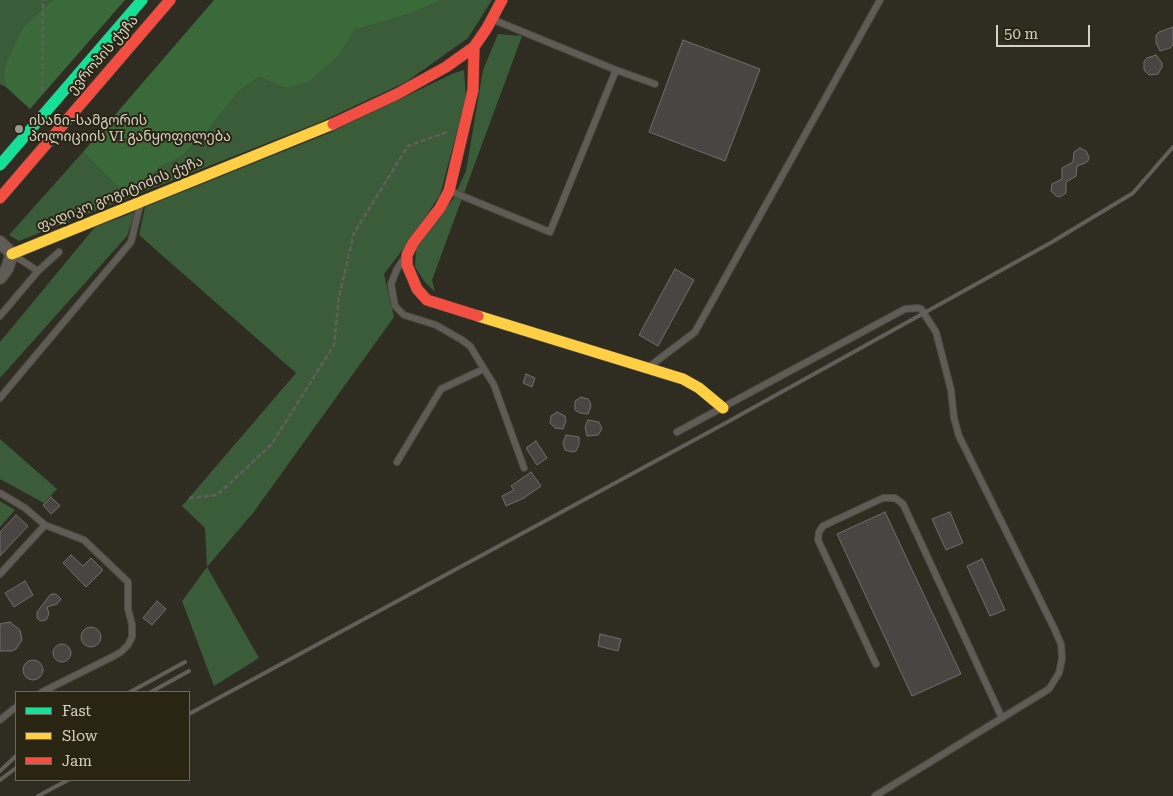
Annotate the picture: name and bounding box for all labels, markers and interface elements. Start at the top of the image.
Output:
street label: ევროპის ქუჩა [64,12,142,98]
scale bar [998,15,1092,47]
text: 50 m [1004,25,1038,43]
place label: ისანი-სამგორის პოლიციის VI განყოფილება [29,113,231,146]
marker: ისანი-სამგორის პოლიციის VI განყოფილება [13,123,25,135]
street label: ფადიკო გოგიტიძის ქუჩა [34,153,206,235]
legend [15,691,190,781]
text: Fast [62,702,91,720]
text: Slow [62,727,97,745]
text: Jam [62,752,92,770]

